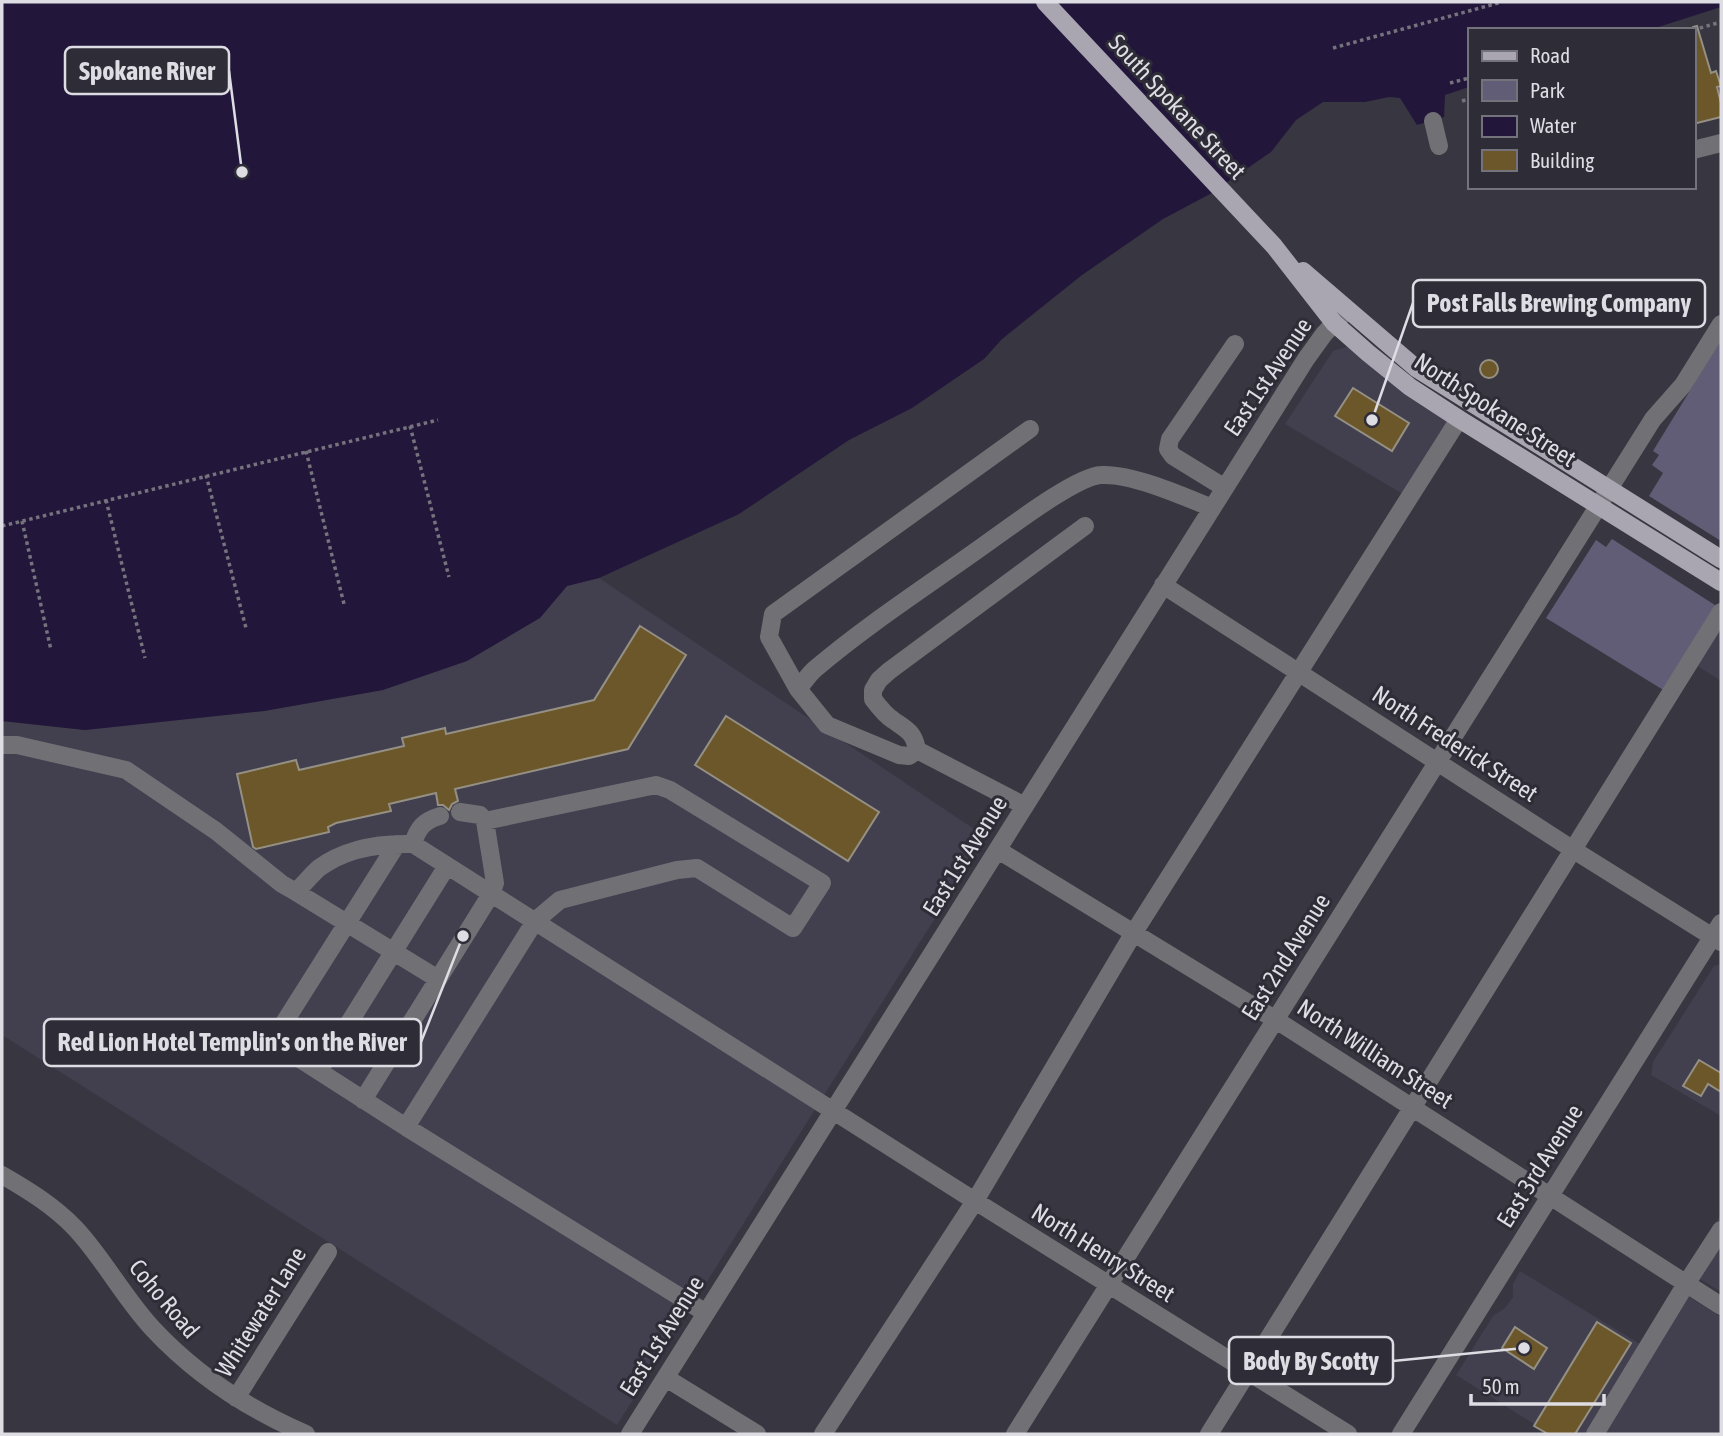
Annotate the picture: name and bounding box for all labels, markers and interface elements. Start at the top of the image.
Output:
legend [1468,28,1695,189]
street label: South Spokane Street [1103,29,1251,185]
text: Road [1530,43,1570,67]
callout: Spokane River [65,47,229,94]
text: Spokane River [79,56,216,86]
text: Park [1530,78,1565,102]
text: Water [1530,113,1577,137]
text: Building [1530,148,1594,172]
callout: Post Falls Brewing Company [1413,280,1705,327]
text: Post Falls Brewing Company [1427,288,1691,318]
street label: East 1st Avenue [1218,313,1317,441]
street label: North Spokane Street [1409,347,1581,472]
street label: North Frederick Street [1368,680,1543,807]
street label: East 1st Avenue [917,791,1012,921]
street label: East 2nd Avenue [1236,888,1335,1025]
street label: North William Street [1293,993,1458,1114]
callout: Red Lion Hotel Templin's on the River [44,1019,421,1066]
text: Red Lion Hotel Templin's on the River [57,1027,408,1057]
street label: East 3rd Avenue [1491,1099,1588,1232]
street label: North Henry Street [1027,1198,1180,1307]
street label: Whitewater Lane [210,1242,311,1382]
street label: Coho Road [124,1254,205,1343]
street label: East 1st Avenue [614,1271,709,1401]
callout: Body By Scotty [1229,1337,1393,1384]
text: Body By Scotty [1243,1346,1379,1376]
scale bar [1471,1362,1604,1406]
text: 50 m [1482,1374,1520,1398]

